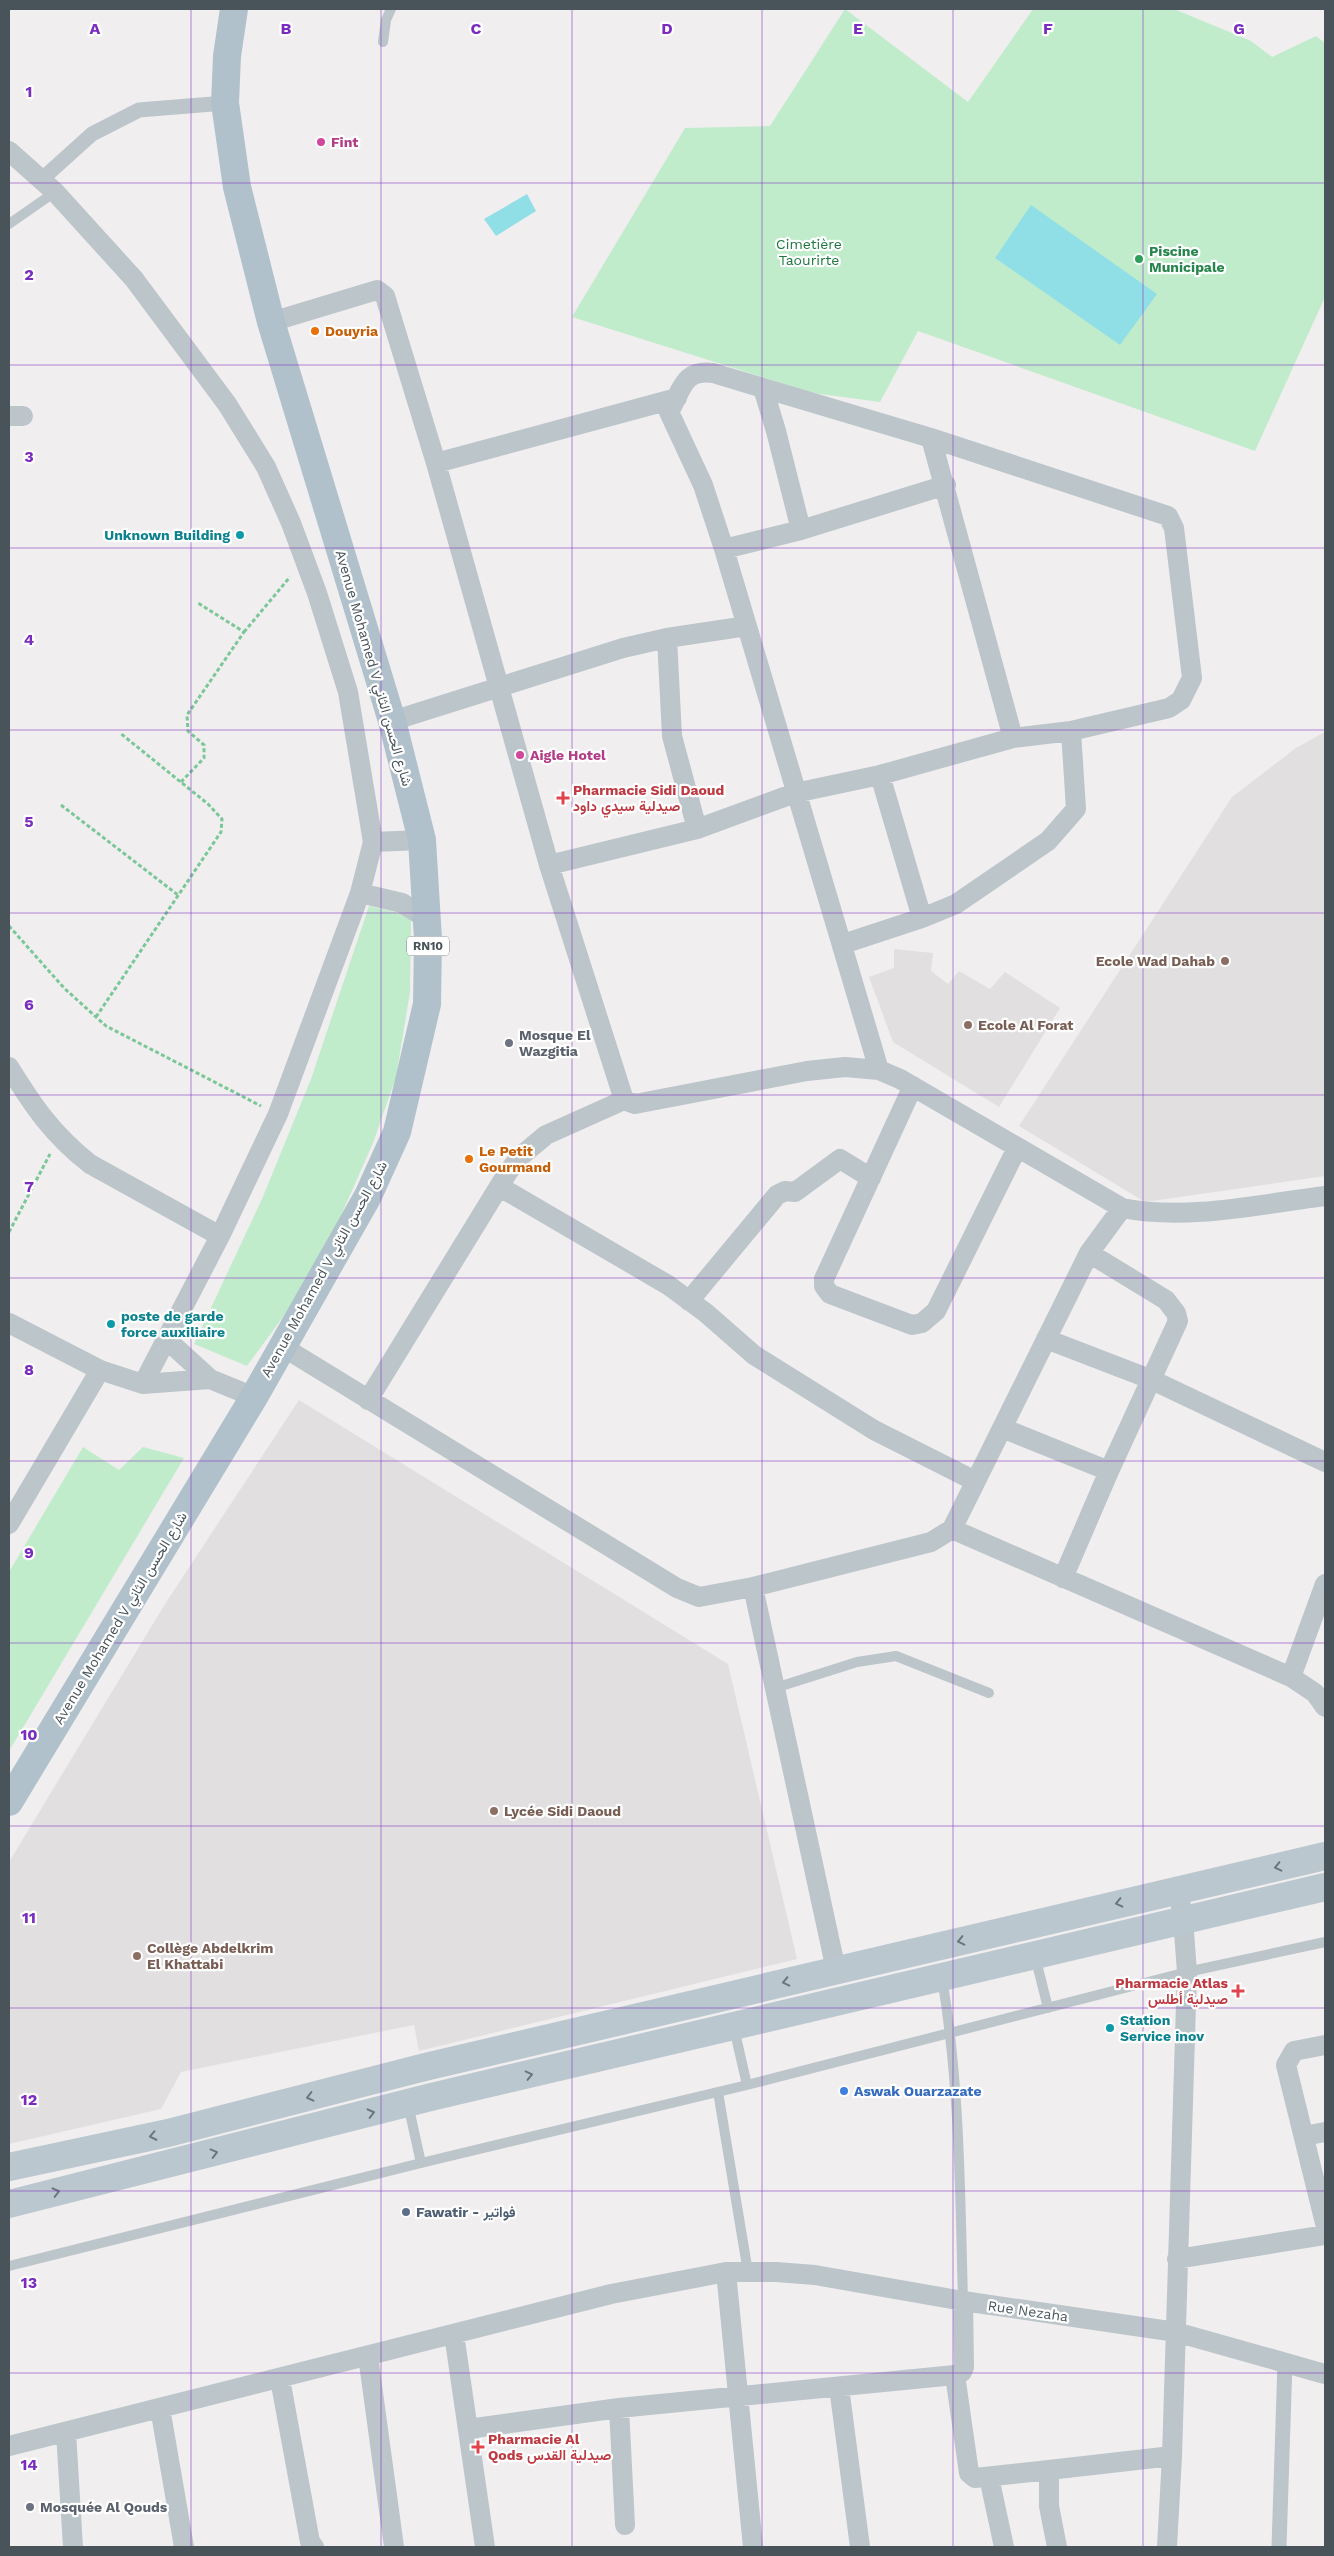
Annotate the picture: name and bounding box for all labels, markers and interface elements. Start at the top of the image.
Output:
text: A [90,19,101,38]
text: B [281,19,292,38]
text: C [471,19,482,38]
text: D [661,19,673,38]
text: E [853,19,863,38]
text: F [1043,19,1053,38]
text: G [1233,19,1245,38]
text: 1 [26,82,32,101]
place label: Fint [331,134,358,150]
marker: Fint [315,136,327,148]
park label: Cimetière Taourirte [776,236,842,268]
place label: Piscine Municipale [1149,243,1225,275]
marker: Piscine Municipale [1133,253,1145,265]
text: 2 [24,265,34,284]
place label: Douyria [325,323,379,339]
marker: Douyria [309,325,321,337]
text: 3 [24,447,34,466]
place label: Unknown Building [104,527,230,543]
marker: Unknown Building [234,529,246,541]
street label: Avenue Mohamed V شارع الحسن الثاني [329,548,415,789]
text: 4 [24,630,34,649]
place label: Aigle Hotel [530,747,606,763]
marker: Aigle Hotel [514,749,526,761]
place label: Pharmacie Sidi Daoud صيدلية سيدي داود [573,782,724,818]
marker: Pharmacie Sidi Daoud صيدلية سيدي داود [557,792,569,804]
text: 5 [24,812,34,831]
road number: RN10 [407,936,449,956]
place label: Ecole Wad Dahab [1096,953,1215,969]
marker: Ecole Wad Dahab [1219,955,1231,967]
text: 6 [24,995,34,1014]
place label: Ecole Al Forat [978,1017,1073,1033]
marker: Ecole Al Forat [962,1019,974,1031]
place label: Mosque El Wazgitia [519,1027,591,1059]
marker: Mosque El Wazgitia [503,1037,515,1049]
place label: Le Petit Gourmand [479,1143,551,1175]
marker: Le Petit Gourmand [463,1153,475,1165]
street label: Avenue Mohamed V شارع الحسن الثاني [258,1158,394,1382]
text: 7 [24,1177,34,1196]
place label: poste de garde force auxiliaire [121,1308,225,1340]
marker: poste de garde force auxiliaire [105,1318,117,1330]
text: 8 [24,1360,34,1379]
street label: Avenue Mohamed V شارع الحسن الثاني [50,1509,193,1729]
text: 9 [24,1543,34,1562]
text: 10 [20,1725,38,1744]
place label: Lycée Sidi Daoud [504,1803,621,1819]
marker: Lycée Sidi Daoud [488,1805,500,1817]
one-way arrow [1273,1861,1282,1872]
one-way arrow [1115,1897,1124,1908]
text: 11 [22,1908,36,1927]
one-way arrow [957,1935,966,1946]
place label: Collège Abdelkrim El Khattabi [147,1940,274,1972]
marker: Collège Abdelkrim El Khattabi [131,1950,143,1962]
place label: Pharmacie Atlas صيدلية أطلس [1115,1975,1229,2008]
one-way arrow [782,1976,791,1987]
marker: Pharmacie Atlas صيدلية أطلس [1232,1985,1244,1997]
place label: Station Service inov [1120,2012,1204,2044]
marker: Station Service inov [1104,2022,1116,2034]
one-way arrow [525,2070,534,2081]
place label: Aswak Ouarzazate [854,2083,982,2099]
marker: Aswak Ouarzazate [838,2085,850,2097]
text: 12 [21,2090,37,2109]
one-way arrow [307,2091,315,2101]
one-way arrow [367,2108,375,2118]
one-way arrow [148,2130,157,2141]
one-way arrow [209,2148,218,2159]
one-way arrow [52,2187,61,2198]
place label: Fawatir - فواتير [416,2204,516,2221]
marker: Fawatir - فواتير [400,2206,412,2218]
text: 13 [21,2273,37,2292]
street label: Rue Nezaha [987,2297,1069,2325]
place label: Pharmacie Al Qods صيدلية القدس [488,2431,612,2464]
marker: Pharmacie Al Qods صيدلية القدس [472,2441,484,2453]
text: 14 [20,2455,38,2474]
place label: Mosquée Al Qouds [40,2499,168,2515]
marker: Mosquée Al Qouds [24,2501,36,2513]

